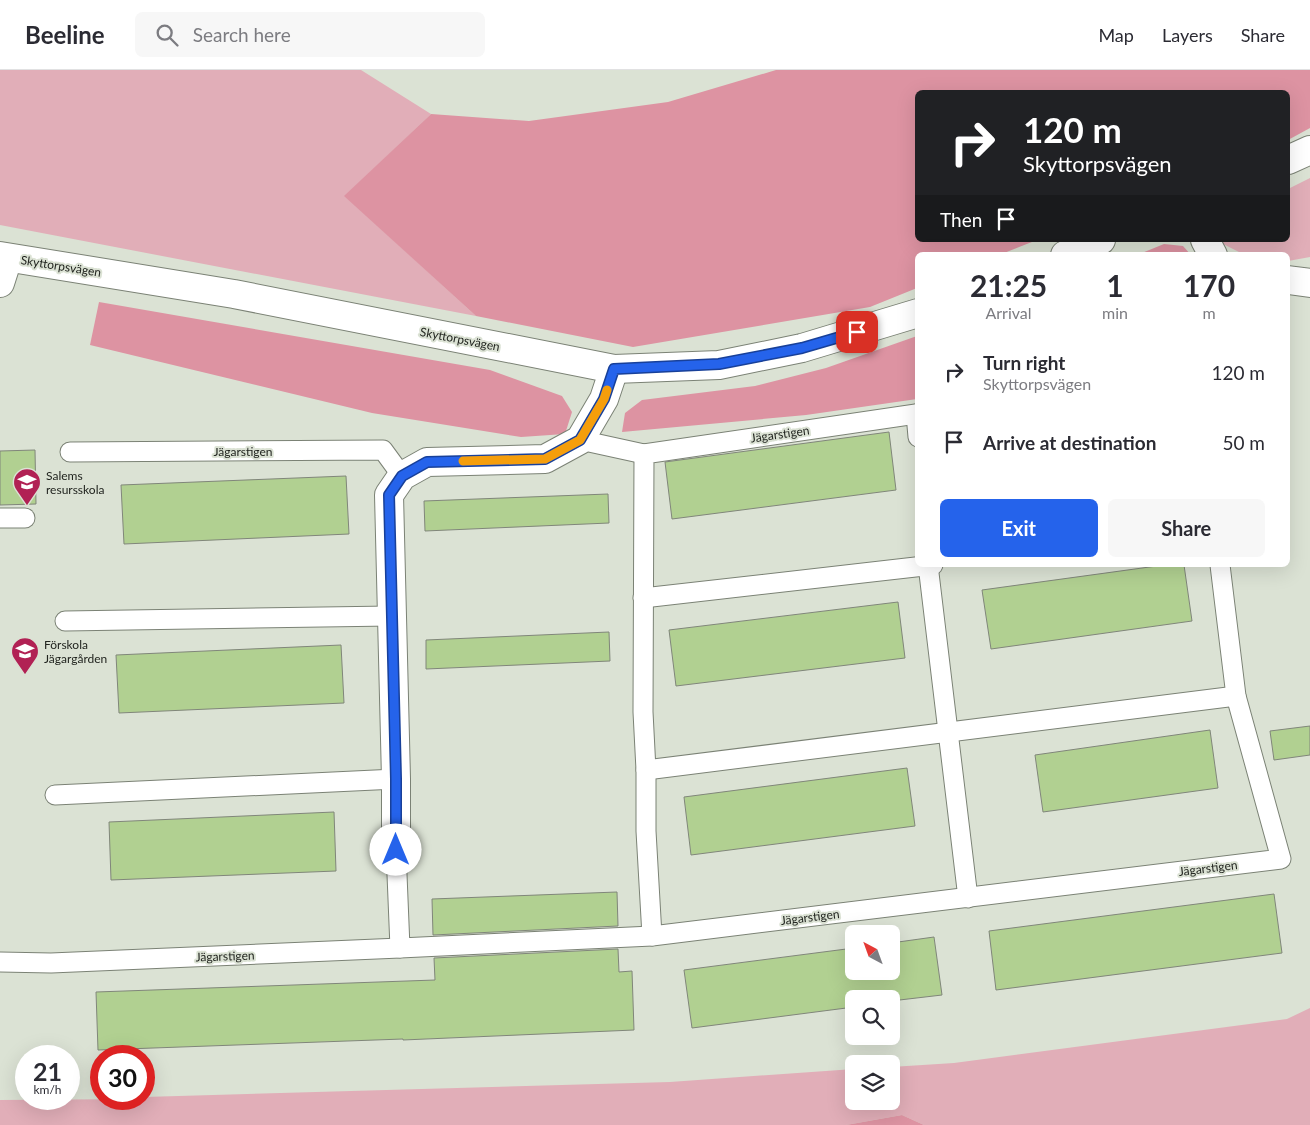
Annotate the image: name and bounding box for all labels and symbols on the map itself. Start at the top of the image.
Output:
street label: Skyttorpsvägen [20,252,102,280]
pin [836,311,878,353]
street label: Skyttorpsvägen [419,324,501,354]
street label: Jägarstigen [750,422,810,446]
street label: Jägarstigen [213,444,273,459]
school or university icon: Salems resursskola [12,467,42,506]
place label: Salems resursskola [46,468,104,497]
school or university icon: Förskola Jägargården [10,636,40,675]
place label: Förskola Jägargården [44,637,107,666]
position arrow [369,823,421,875]
street label: Jägarstigen [1178,857,1238,879]
street label: Jägarstigen [780,906,840,928]
north arrow [845,925,900,980]
street label: Jägarstigen [195,947,255,965]
speed limit sign: 30 [90,1045,155,1110]

